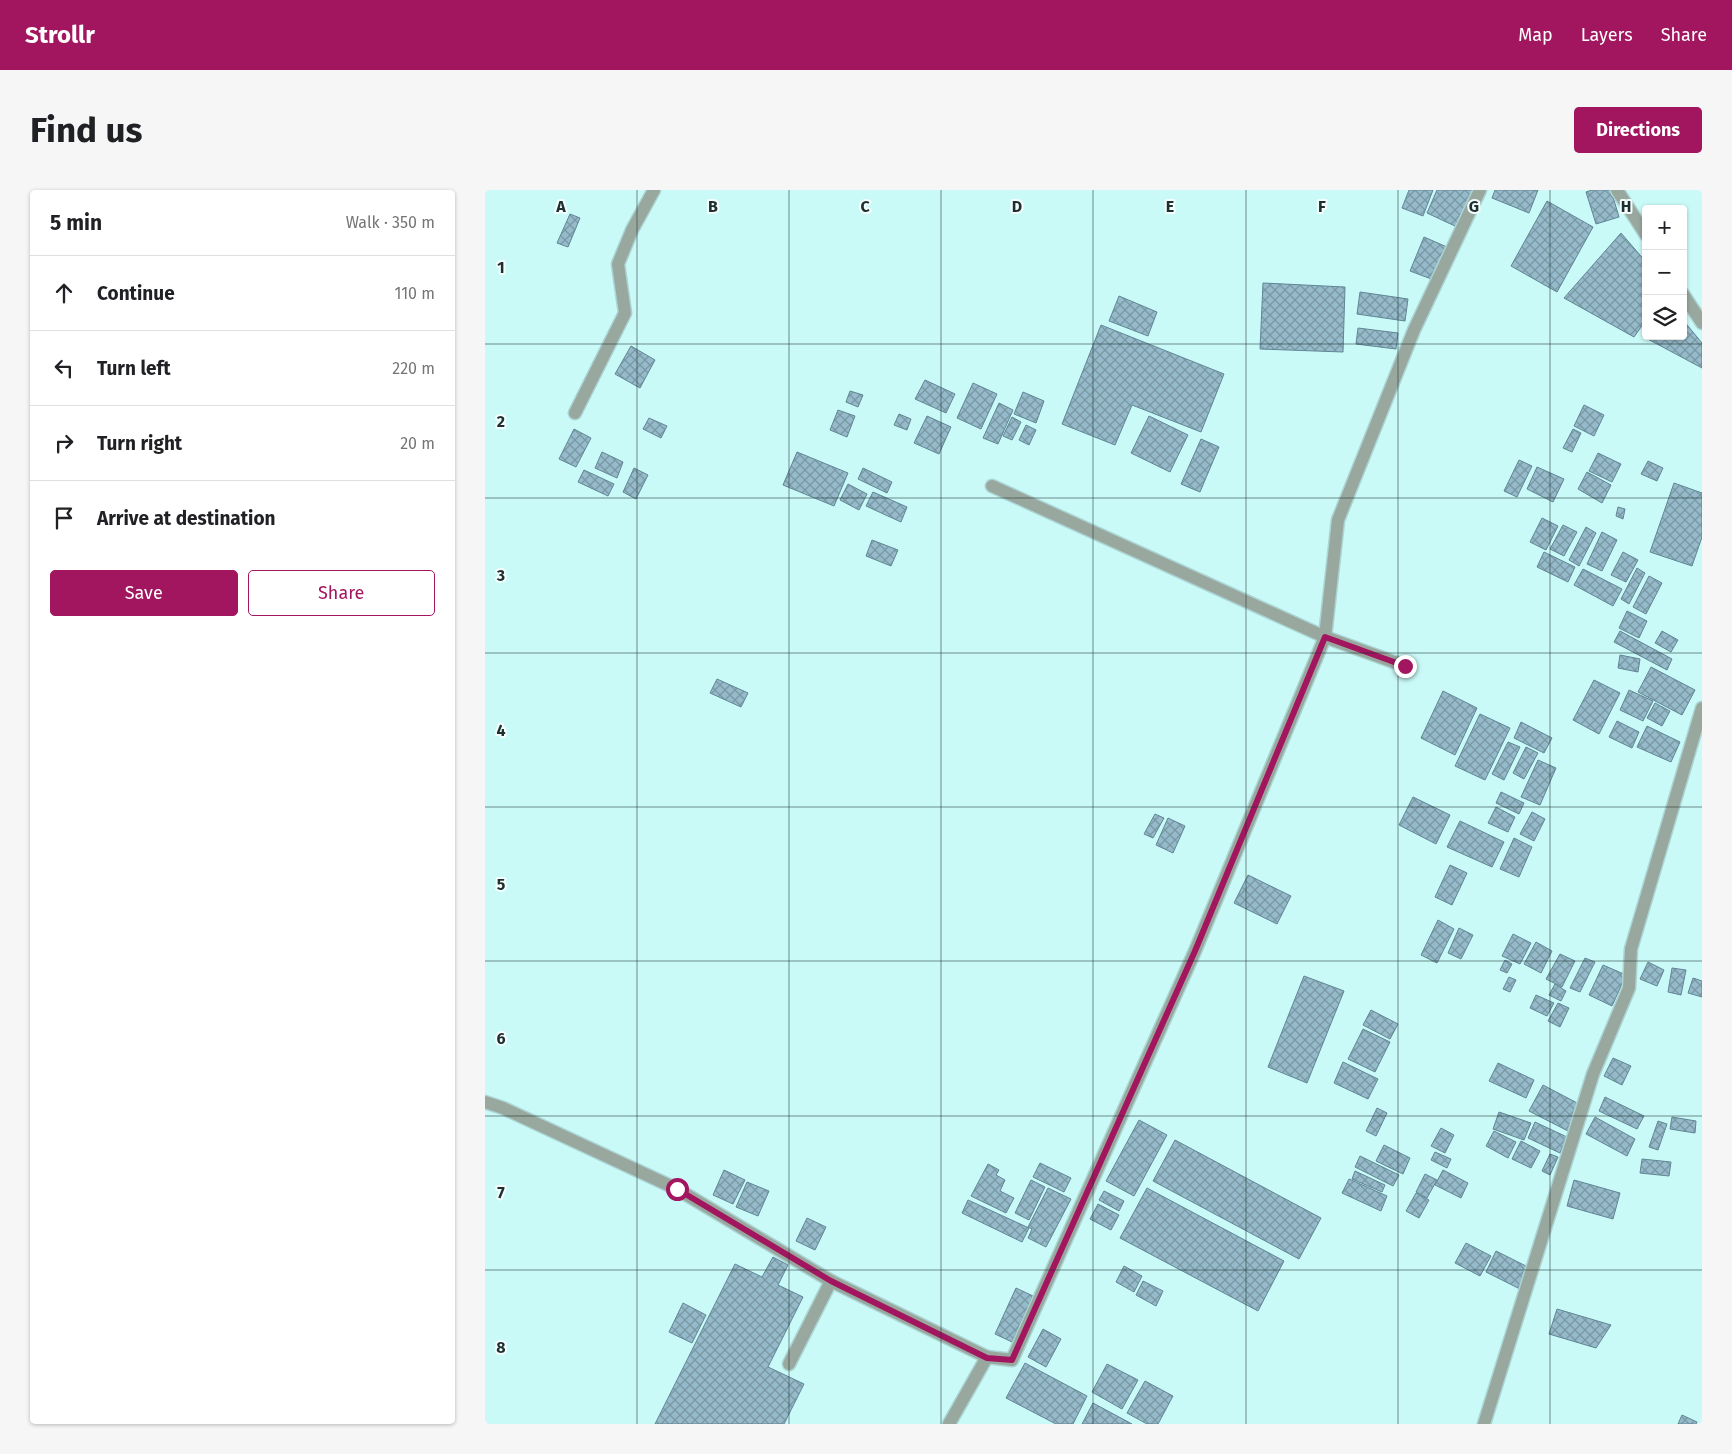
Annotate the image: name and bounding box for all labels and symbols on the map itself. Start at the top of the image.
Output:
text: A [555,197,566,216]
text: B [708,197,718,216]
text: C [860,197,870,216]
text: D [1012,197,1022,216]
text: E [1166,197,1174,216]
text: F [1318,197,1326,216]
text: G [1469,197,1479,216]
text: H [1621,197,1631,216]
text: 1 [497,258,505,277]
text: 2 [497,412,505,431]
text: 3 [496,566,505,585]
route end [1394,655,1417,678]
text: 4 [496,721,506,740]
text: 5 [497,875,506,894]
text: 6 [496,1029,506,1048]
route start [666,1178,689,1201]
text: 7 [497,1183,505,1202]
text: 8 [496,1338,506,1357]

